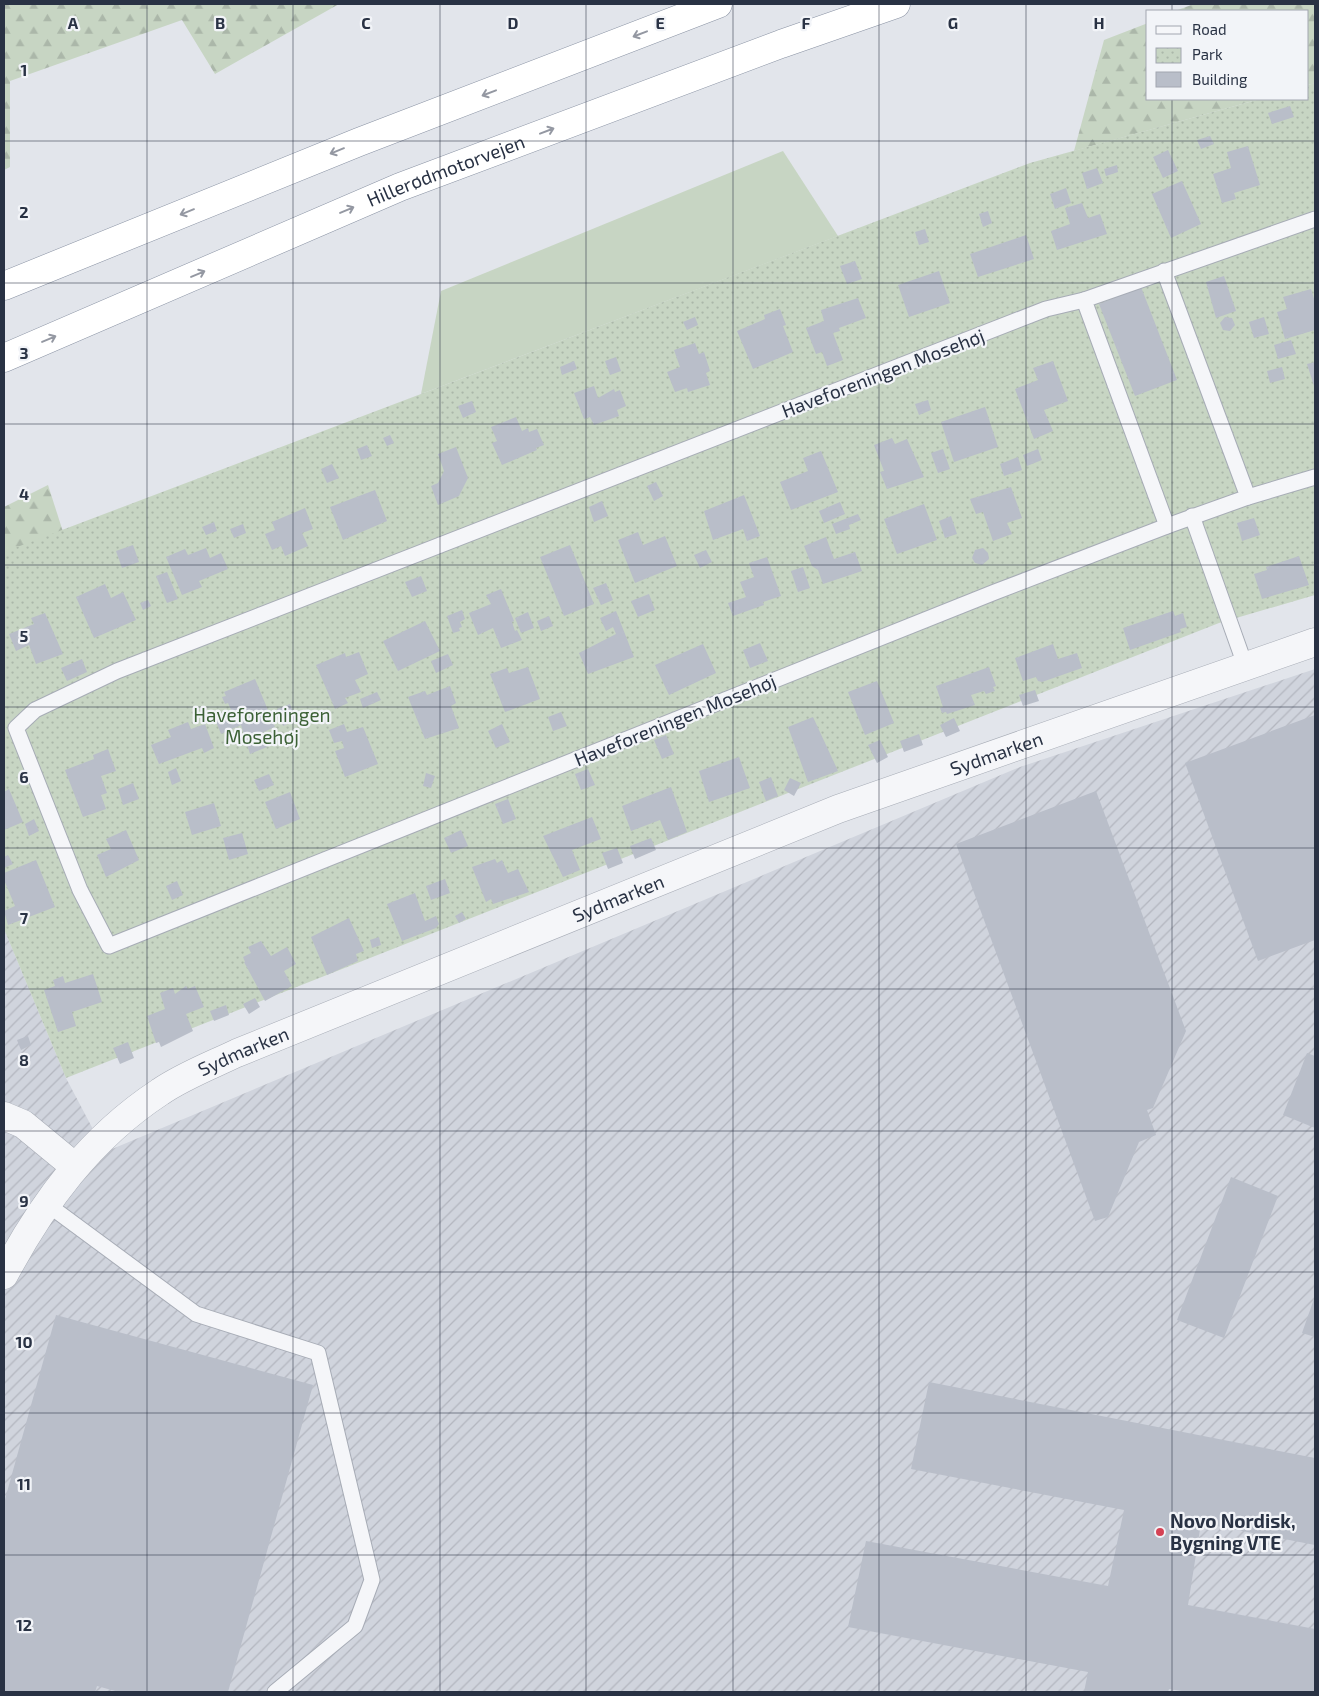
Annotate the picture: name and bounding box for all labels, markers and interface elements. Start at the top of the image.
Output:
legend [1146,10,1309,100]
text: A [68,13,79,32]
text: B [215,13,225,32]
text: C [361,13,371,32]
text: D [508,13,519,32]
text: E [655,13,665,32]
text: F [802,13,811,32]
text: G [948,13,958,32]
text: H [1093,13,1105,32]
text: Road [1192,20,1227,38]
one-way arrow [633,30,648,39]
text: Park [1192,45,1223,63]
text: 1 [21,60,27,79]
text: Building [1192,70,1248,88]
one-way arrow [482,88,497,98]
one-way arrow [539,126,554,135]
street label: Hillerødmotorvejen [363,129,528,211]
one-way arrow [330,147,345,157]
text: 2 [19,202,29,221]
one-way arrow [339,204,354,214]
one-way arrow [179,208,195,217]
one-way arrow [190,269,205,279]
street label: Haveforeningen Mosehøj [778,323,987,422]
one-way arrow [41,333,56,343]
text: 3 [19,343,29,362]
text: 4 [19,484,29,503]
text: 5 [20,626,29,645]
street label: Haveforeningen Mosehøj [571,669,779,771]
park label: Haveforeningen Mosehøj [193,703,331,748]
street label: Sydmarken [947,726,1046,780]
text: 6 [19,767,29,786]
street label: Sydmarken [569,869,667,927]
text: 7 [20,908,29,927]
street label: Sydmarken [194,1021,292,1080]
text: 8 [19,1050,29,1069]
text: 9 [19,1191,29,1210]
text: 10 [15,1332,33,1351]
text: 11 [17,1474,31,1493]
place label: Novo Nordisk, Bygning VTE [1170,1509,1296,1555]
marker: Novo Nordisk, Bygning VTE [1154,1526,1166,1538]
text: 12 [16,1615,32,1634]

